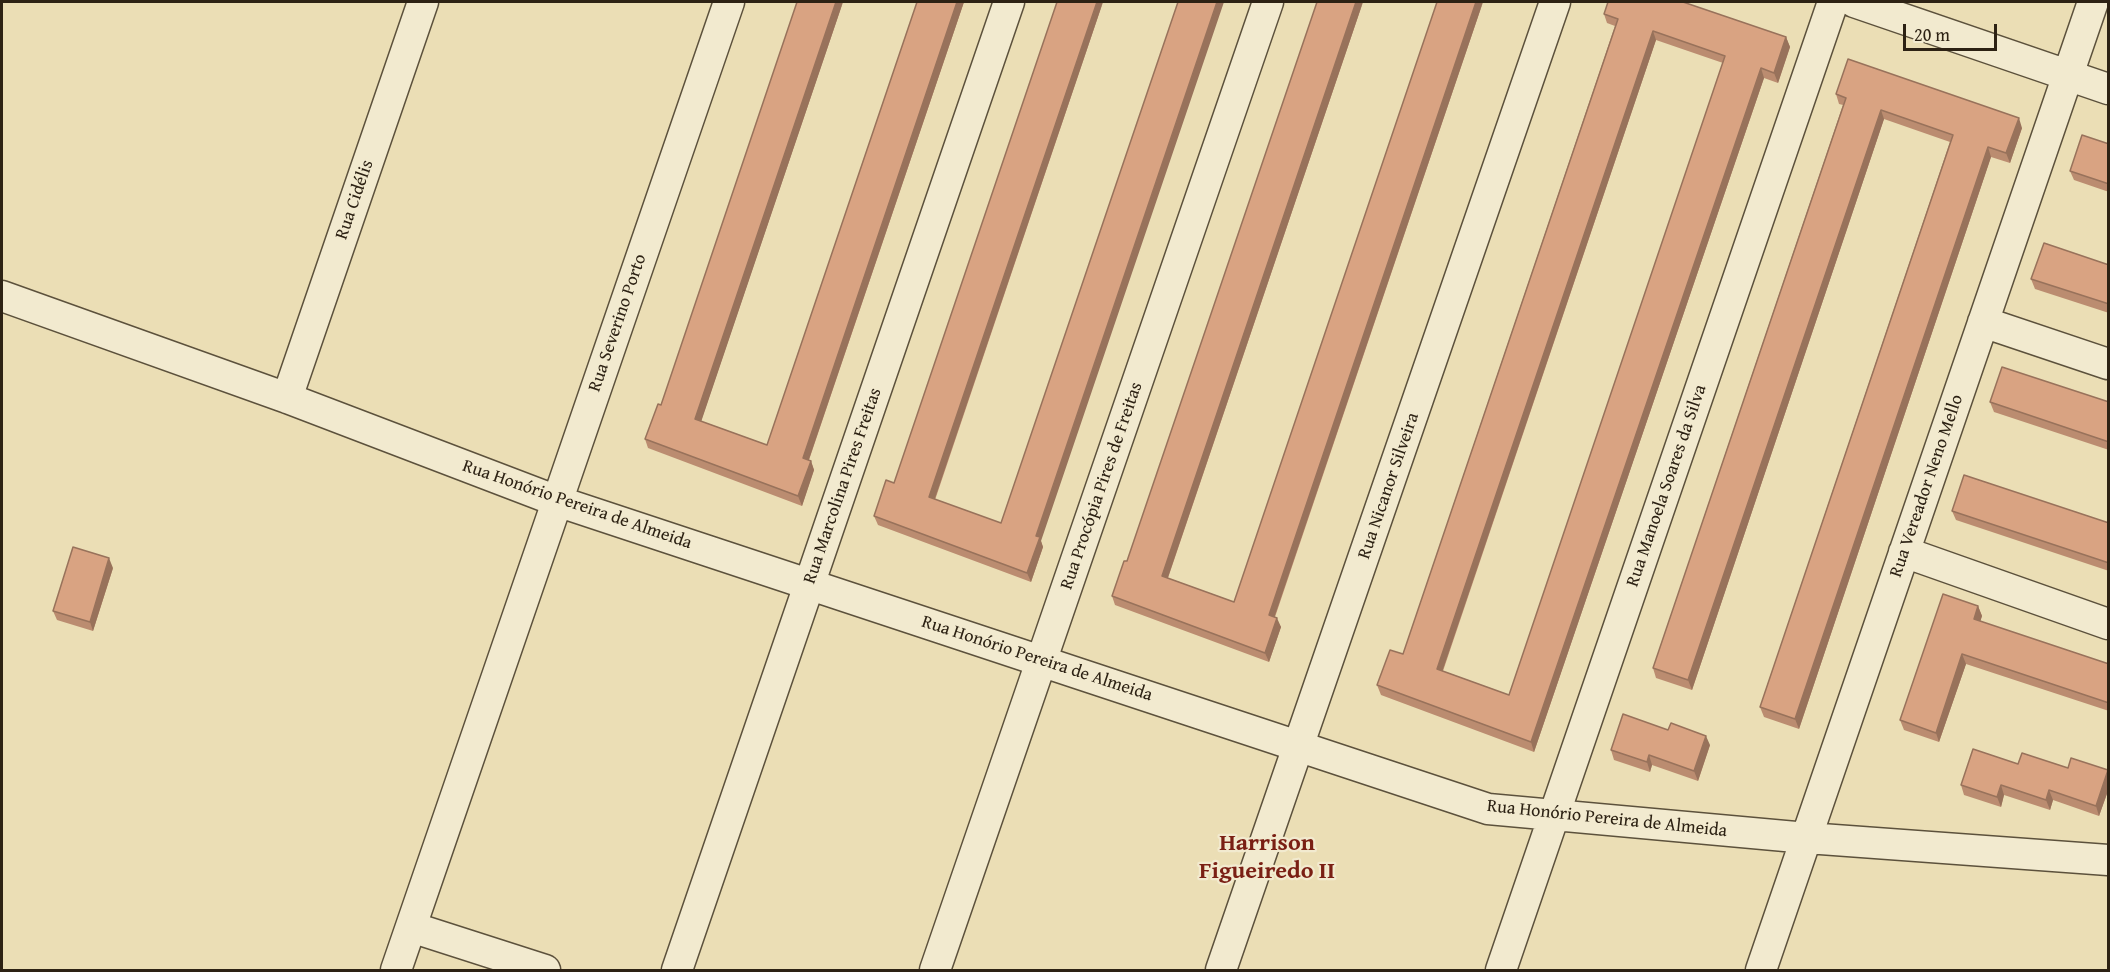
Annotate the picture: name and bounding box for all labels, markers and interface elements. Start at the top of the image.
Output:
scale bar [1906,12,2000,50]
text: 20 m [1914,21,1950,48]
street label: Rua Cidélis [331,157,379,243]
street label: Rua Severino Porto [584,251,652,395]
street label: Rua Procópia Pires de Freitas [1056,379,1148,593]
street label: Rua Manoela Soares da Silva [1622,382,1712,590]
street label: Rua Marcolina Pires Freitas [799,385,887,587]
street label: Rua Vereador Neno Mello [1886,392,1968,580]
street label: Rua Nicanor Silveira [1354,410,1424,562]
street label: Rua Honório Pereira de Almeida [459,455,695,555]
street label: Rua Honório Pereira de Almeida [919,611,1155,707]
street label: Rua Honório Pereira de Almeida [1486,796,1728,842]
district label: Harrison Figueiredo II [1199,830,1335,886]

